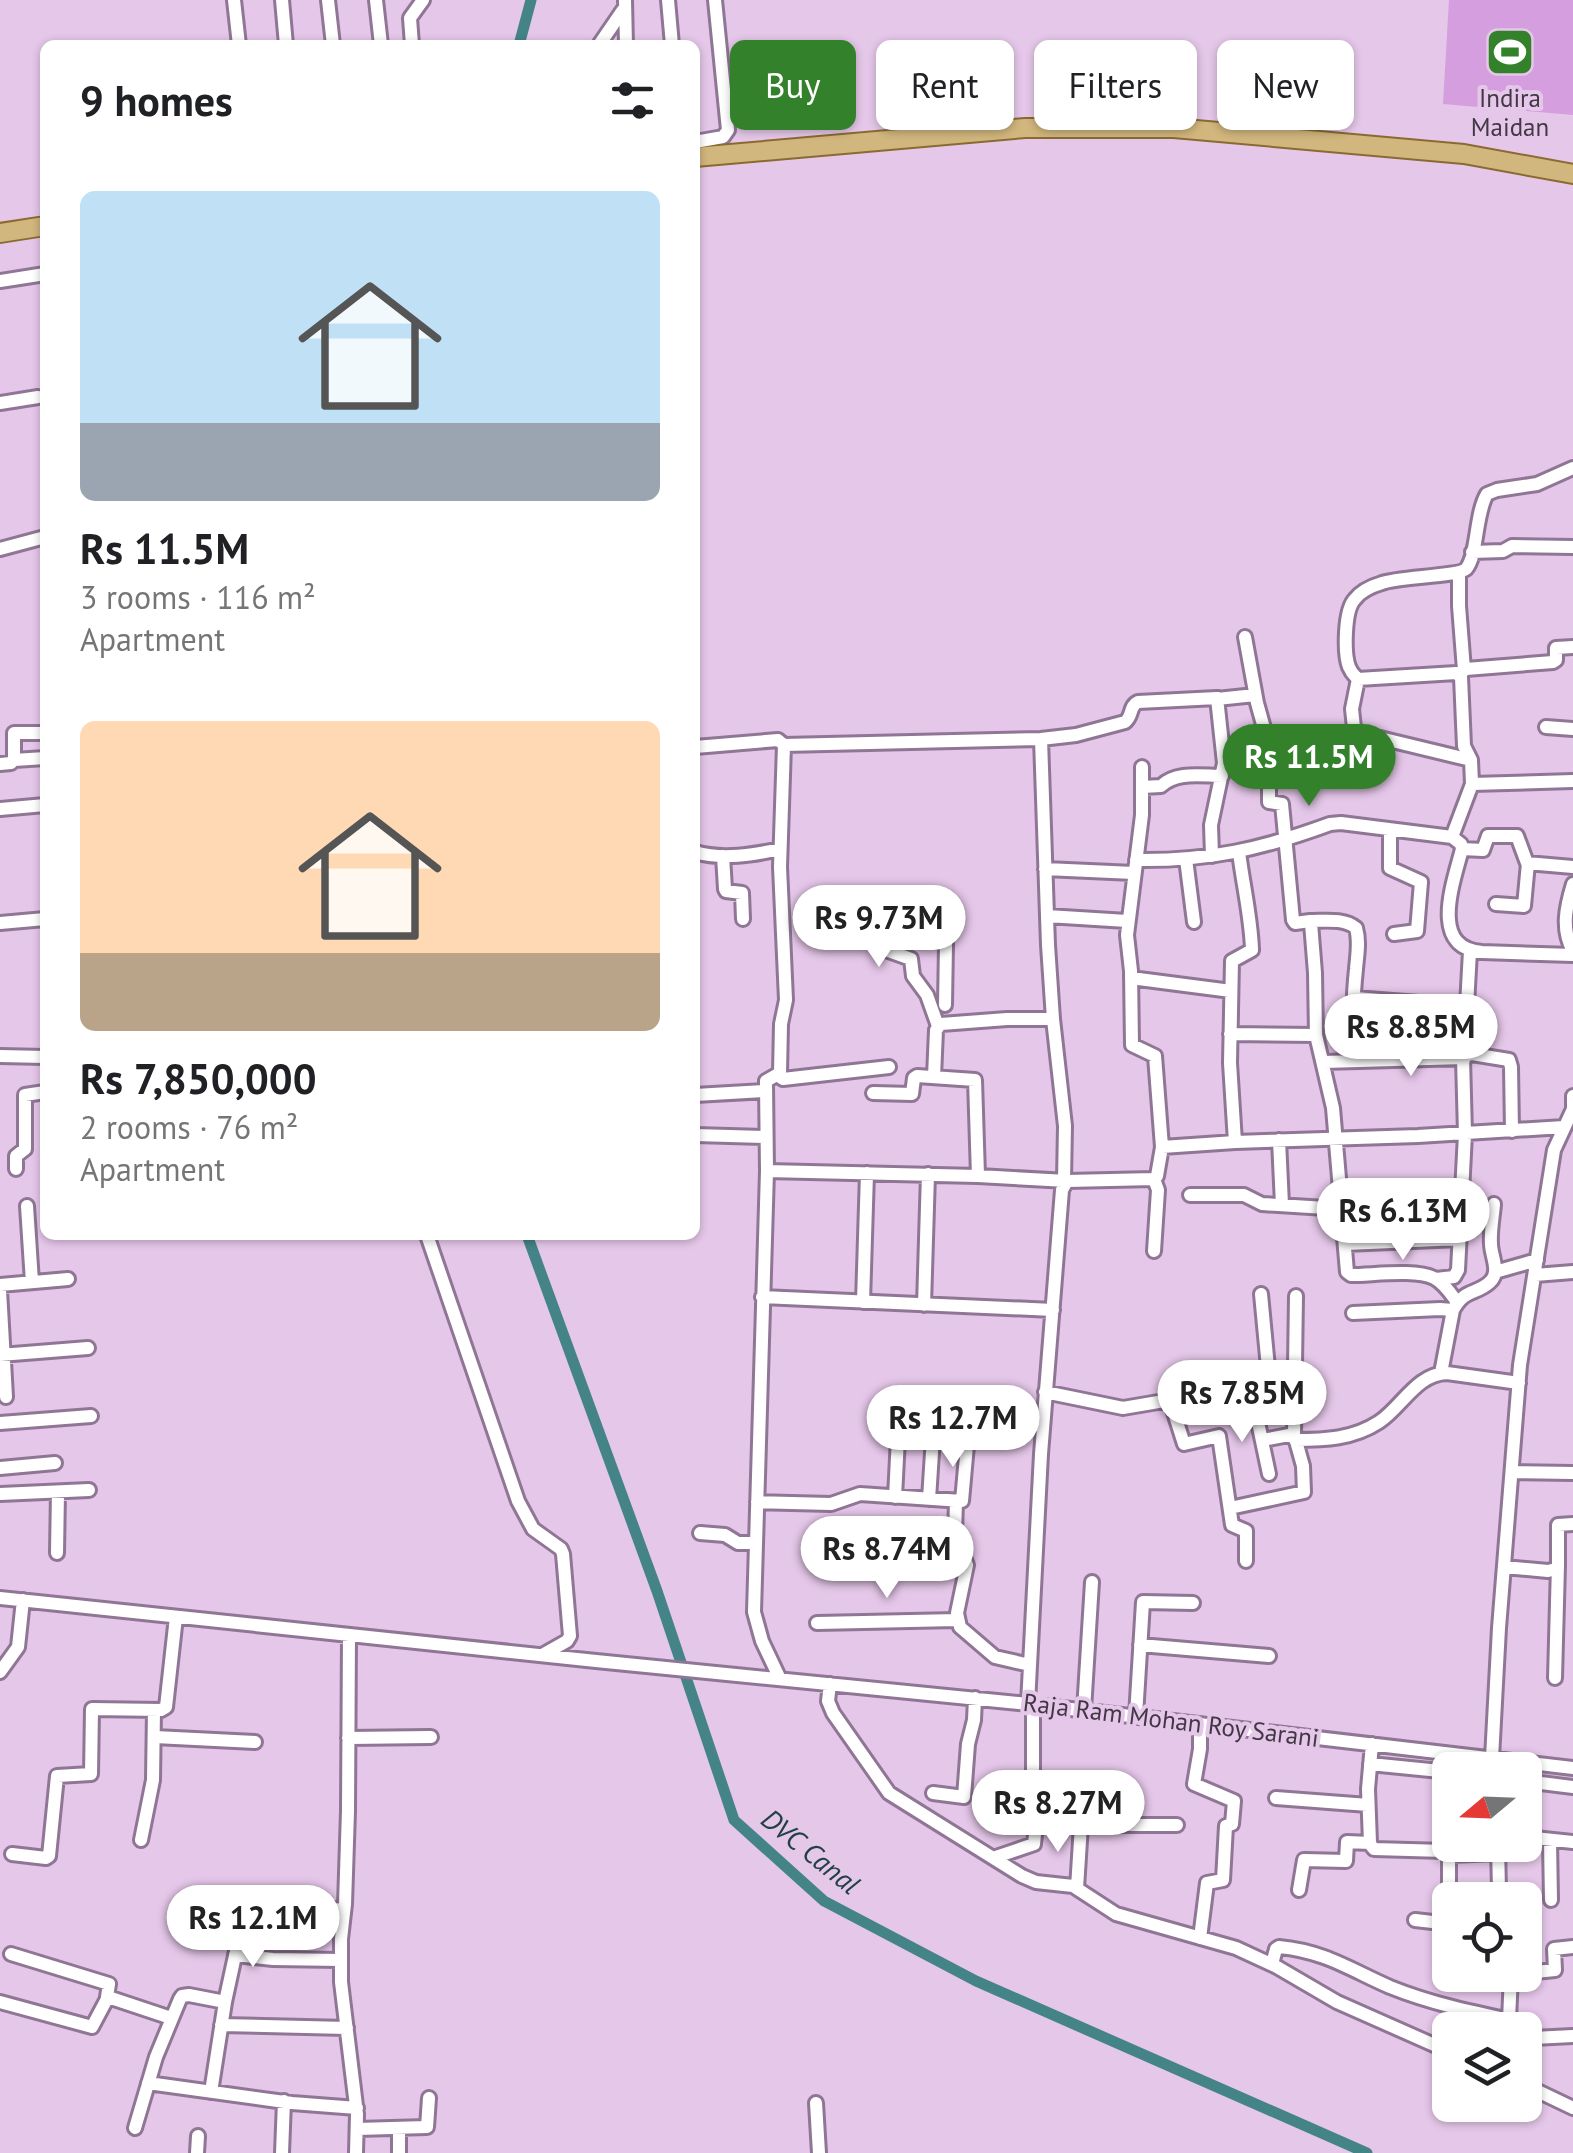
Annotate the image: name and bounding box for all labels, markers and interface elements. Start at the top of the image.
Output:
sports icon: Indira Maidan [1484,26,1536,78]
chip: Buy [730,40,856,130]
chip: Rent [876,40,1014,130]
chip: Filters [1034,40,1197,130]
chip: New [1217,40,1354,130]
text: 9 homes [80,73,233,128]
icon: filters [605,73,660,128]
place label: Indira Maidan [1471,82,1549,143]
icon: home [280,256,460,436]
text: Rs 11.5M [80,521,249,576]
text: 3 rooms · 116 m² [80,576,316,618]
text: Apartment [80,618,225,660]
pin: Rs 11.5M [1206,724,1412,809]
text: Rs 11.5M [1245,735,1373,777]
icon: home [280,786,460,966]
pin: Rs 9.73M [776,885,982,970]
text: Rs 9.73M [815,896,943,938]
pin: Rs 8.85M [1308,994,1514,1079]
text: Rs 8.85M [1347,1005,1475,1047]
text: Rs 7,850,000 [80,1051,317,1106]
text: 2 rooms · 76 m² [80,1106,298,1148]
text: Apartment [80,1148,225,1190]
pin: Rs 6.13M [1300,1178,1506,1263]
text: Rs 6.13M [1339,1189,1467,1231]
pin: Rs 7.85M [1139,1360,1345,1445]
text: Rs 7.85M [1180,1371,1304,1413]
pin: Rs 12.7M [850,1385,1056,1470]
text: Rs 12.7M [889,1396,1017,1438]
pin: Rs 8.74M [784,1516,990,1601]
text: Rs 8.74M [823,1527,951,1569]
street label: Raja Ram Mohan Roy Sarani [1021,1686,1321,1754]
north arrow [1432,1752,1542,1862]
map controls [1432,1752,1542,2122]
pin: Rs 8.27M [955,1770,1161,1855]
text: Rs 8.27M [994,1781,1122,1823]
water label: DVC Canal [754,1800,868,1902]
button: locate [1432,1882,1542,1992]
pin: Rs 12.1M [150,1885,356,1970]
text: Rs 12.1M [189,1896,317,1938]
button: layers [1432,2012,1542,2122]

